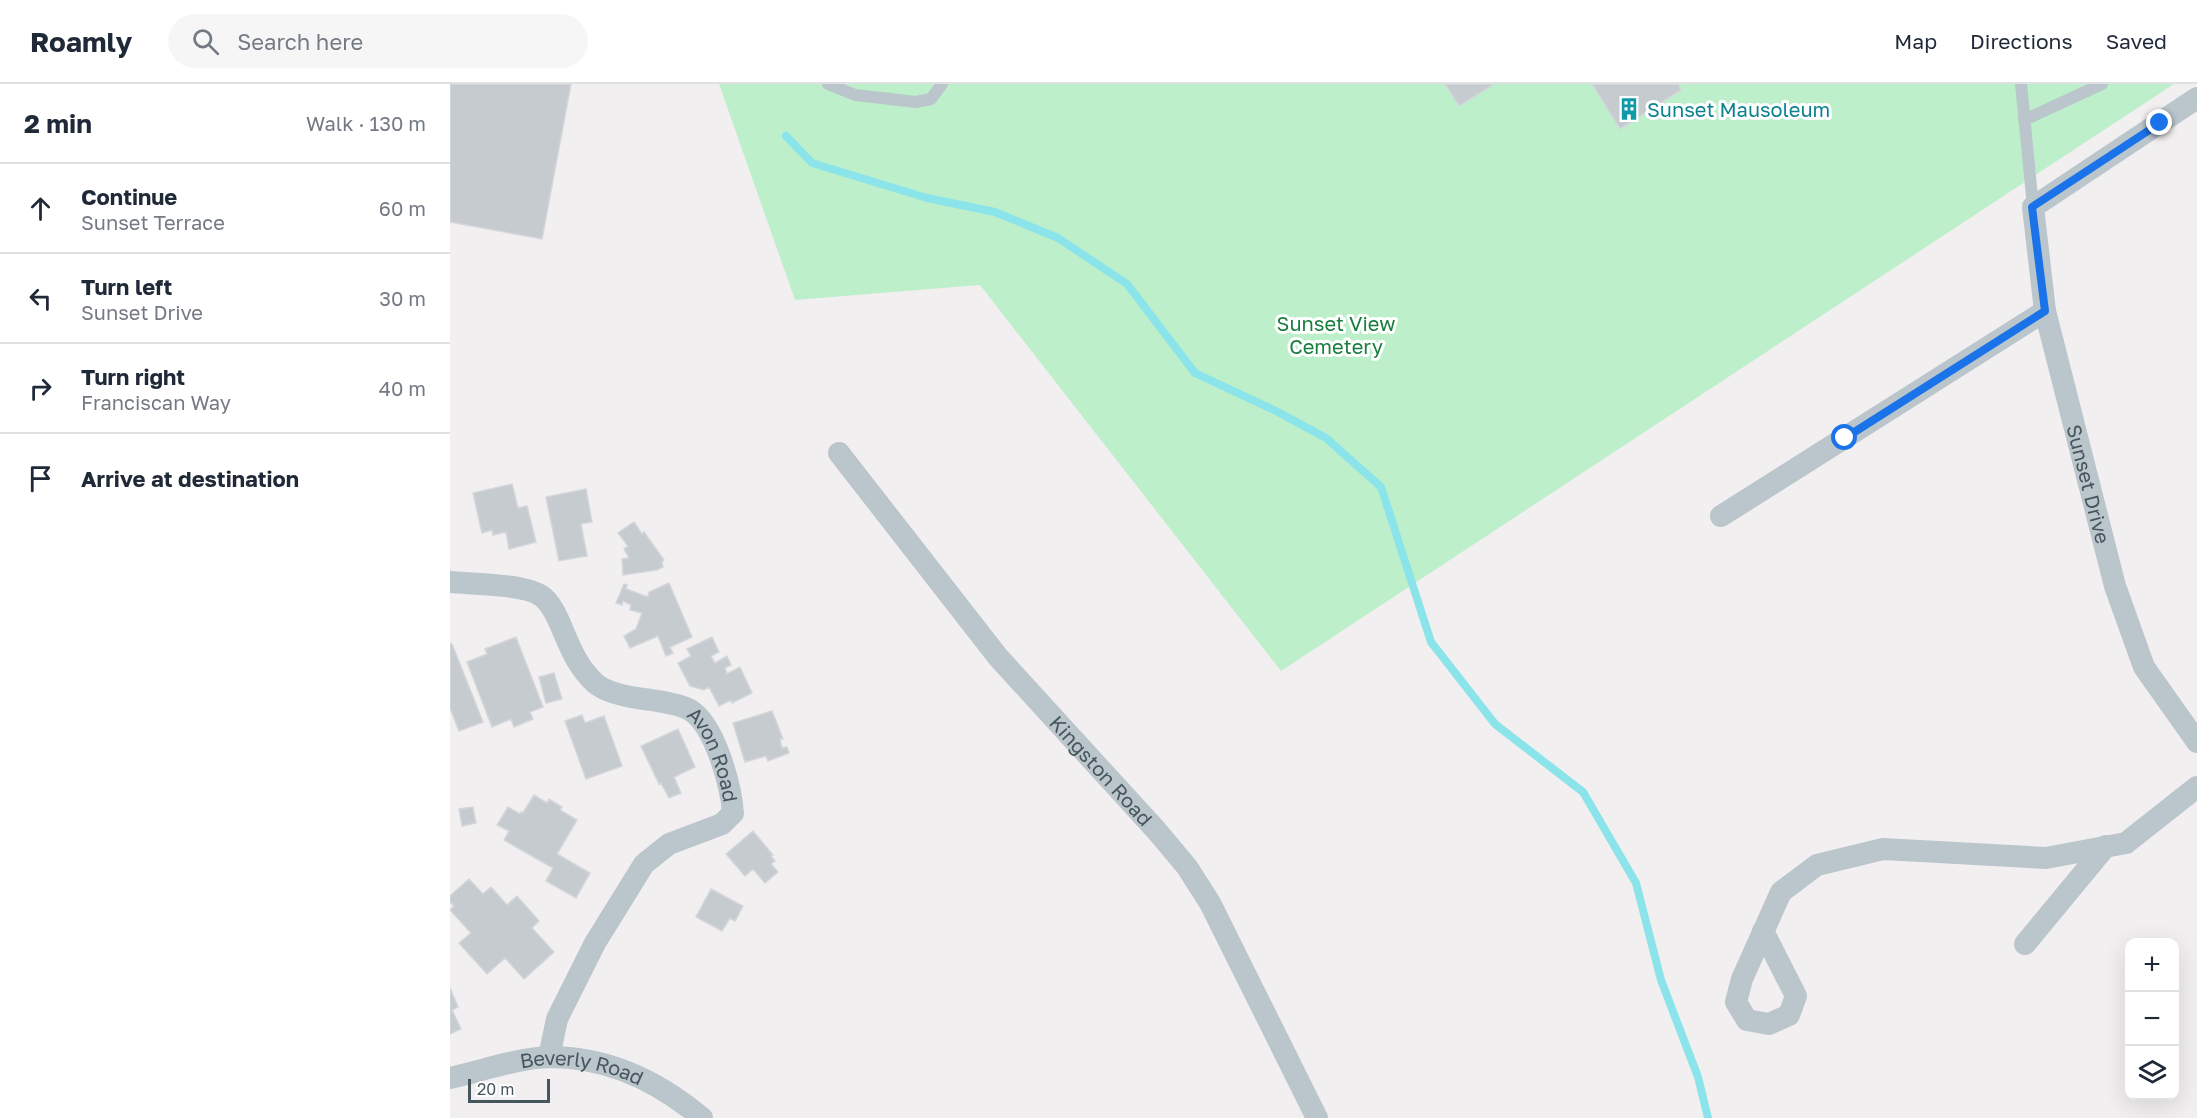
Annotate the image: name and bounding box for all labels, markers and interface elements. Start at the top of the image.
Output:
search box [168,14,588,68]
text: Roamly [30,25,132,58]
icon: search [189,25,222,58]
text: Search here [237,28,363,55]
text: Map [1894,28,1937,54]
text: Directions [1970,28,2073,54]
text: Saved [2106,28,2167,54]
building icon: Sunset Mausoleum [1616,96,1642,122]
place label: Sunset Mausoleum [1647,97,1830,121]
text: 2 min [24,108,92,139]
route end [2146,109,2172,135]
text: Walk · 130 m [306,111,426,135]
text: Continue [81,183,177,210]
icon: ahead [24,192,57,225]
text: 60 m [379,196,426,220]
text: Sunset Terrace [81,210,225,234]
text: Turn left [81,273,172,300]
icon: left [24,282,57,315]
text: 30 m [379,286,426,310]
text: Sunset Drive [81,300,203,324]
park label: Sunset View Cemetery [1277,311,1395,358]
text: Turn right [81,363,185,390]
icon: right [24,372,57,405]
text: 40 m [379,376,426,400]
text: Franciscan Way [81,390,231,414]
street label: Sunset Drive [2062,422,2116,546]
route start [1831,424,1857,450]
icon: arrive [24,462,57,495]
text: Arrive at destination [81,465,299,492]
street label: Avon Road [683,701,743,804]
street label: Kingston Road [1045,710,1158,830]
map controls [2125,938,2179,1100]
button: + [2125,938,2179,992]
button: − [2125,992,2179,1046]
street label: Beverly Road [518,1045,647,1089]
button: layers [2125,1046,2179,1100]
scale bar [468,1076,550,1104]
text: 20 m [477,1079,514,1099]

